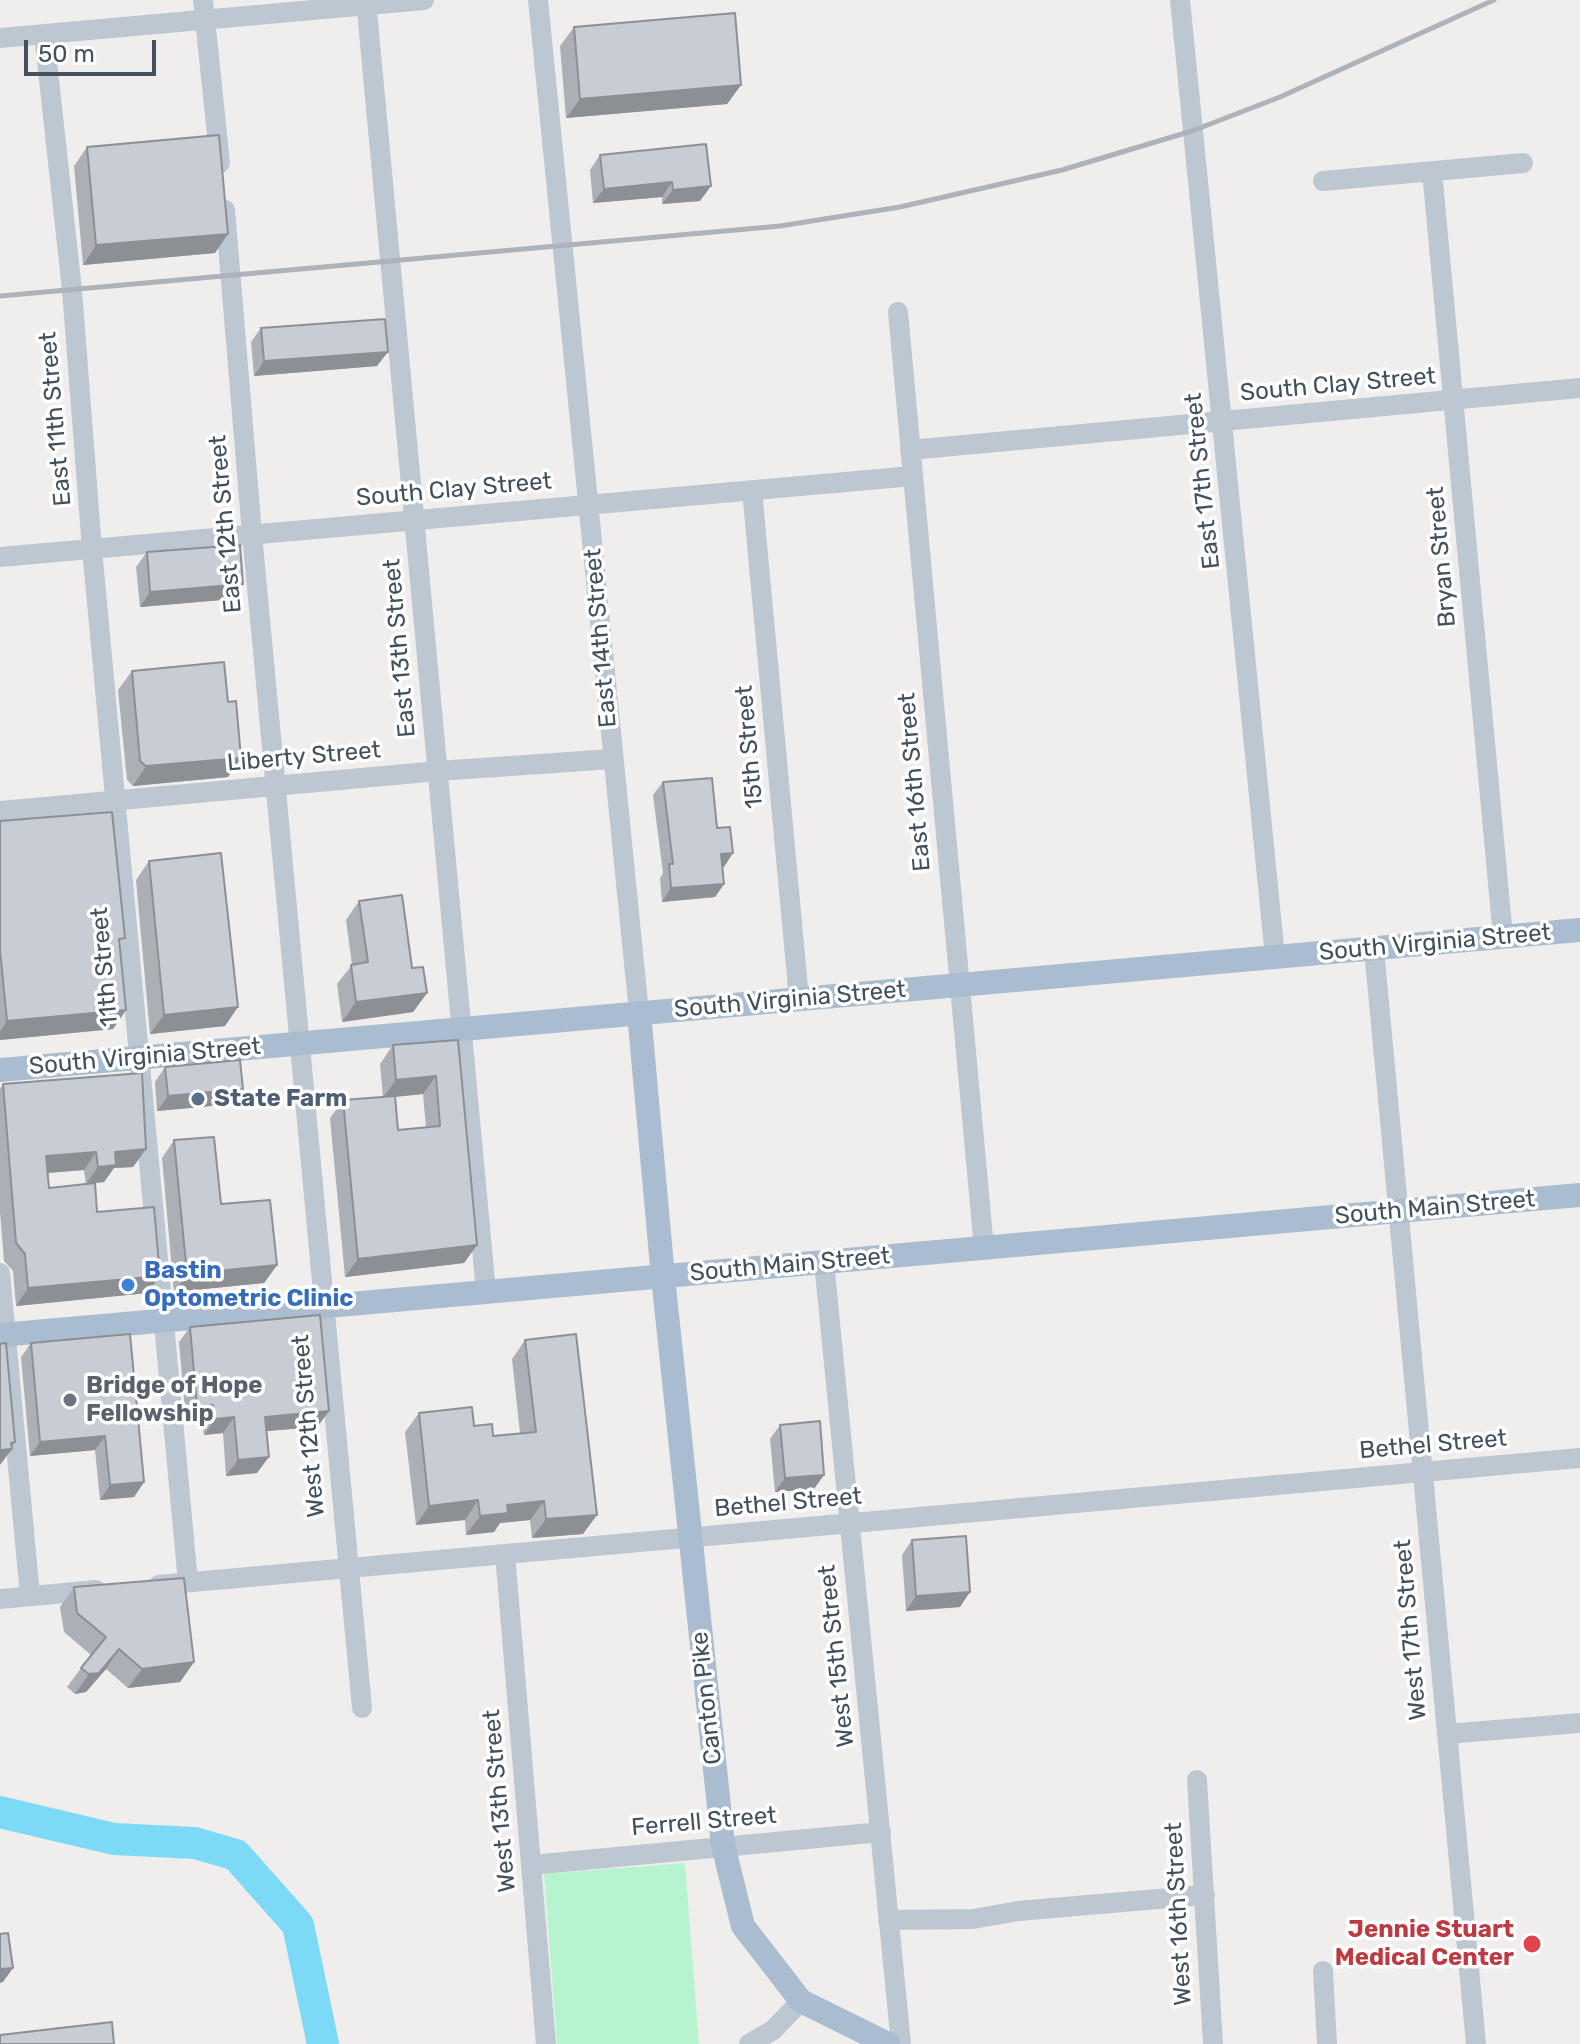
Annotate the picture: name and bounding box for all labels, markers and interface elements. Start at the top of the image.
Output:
scale bar [28,24,160,74]
text: 50 m [38,40,95,68]
street label: East 11th Street [34,331,78,507]
street label: South Clay Street [1239,362,1437,408]
street label: East 17th Street [1179,391,1227,571]
street label: East 12th Street [204,434,248,614]
street label: South Clay Street [355,467,553,513]
street label: Bryan Street [1422,486,1462,628]
street label: East 14th Street [579,547,623,729]
street label: East 13th Street [378,557,422,739]
street label: 15th Street [730,684,770,810]
street label: East 16th Street [893,691,937,873]
street label: Liberty Street [226,736,382,778]
street label: 11th Street [85,906,125,1028]
street label: South Virginia Street [1318,919,1552,967]
street label: South Virginia Street [673,976,907,1024]
street label: South Virginia Street [28,1033,262,1081]
place label: State Farm [214,1085,347,1113]
marker: State Farm [189,1090,207,1108]
street label: South Main Street [1334,1185,1536,1231]
street label: South Main Street [689,1242,891,1288]
place label: Bastin Optometric Clinic [144,1257,354,1313]
marker: Bastin Optometric Clinic [119,1276,137,1294]
street label: West 12th Street [287,1333,331,1519]
place label: Bridge of Hope Fellowship [86,1372,263,1428]
marker: Bridge of Hope Fellowship [61,1391,79,1409]
street label: Bethel Street [1358,1424,1508,1466]
street label: Bethel Street [713,1482,863,1524]
street label: West 17th Street [1389,1538,1433,1722]
street label: West 15th Street [813,1563,861,1749]
street label: Canton Pike [686,1630,728,1766]
street label: West 13th Street [478,1708,522,1894]
street label: Ferrell Street [630,1801,778,1843]
street label: West 16th Street [1160,1822,1198,2006]
place label: Jennie Stuart Medical Center [1335,1916,1514,1972]
marker: Jennie Stuart Medical Center [1521,1933,1543,1955]

